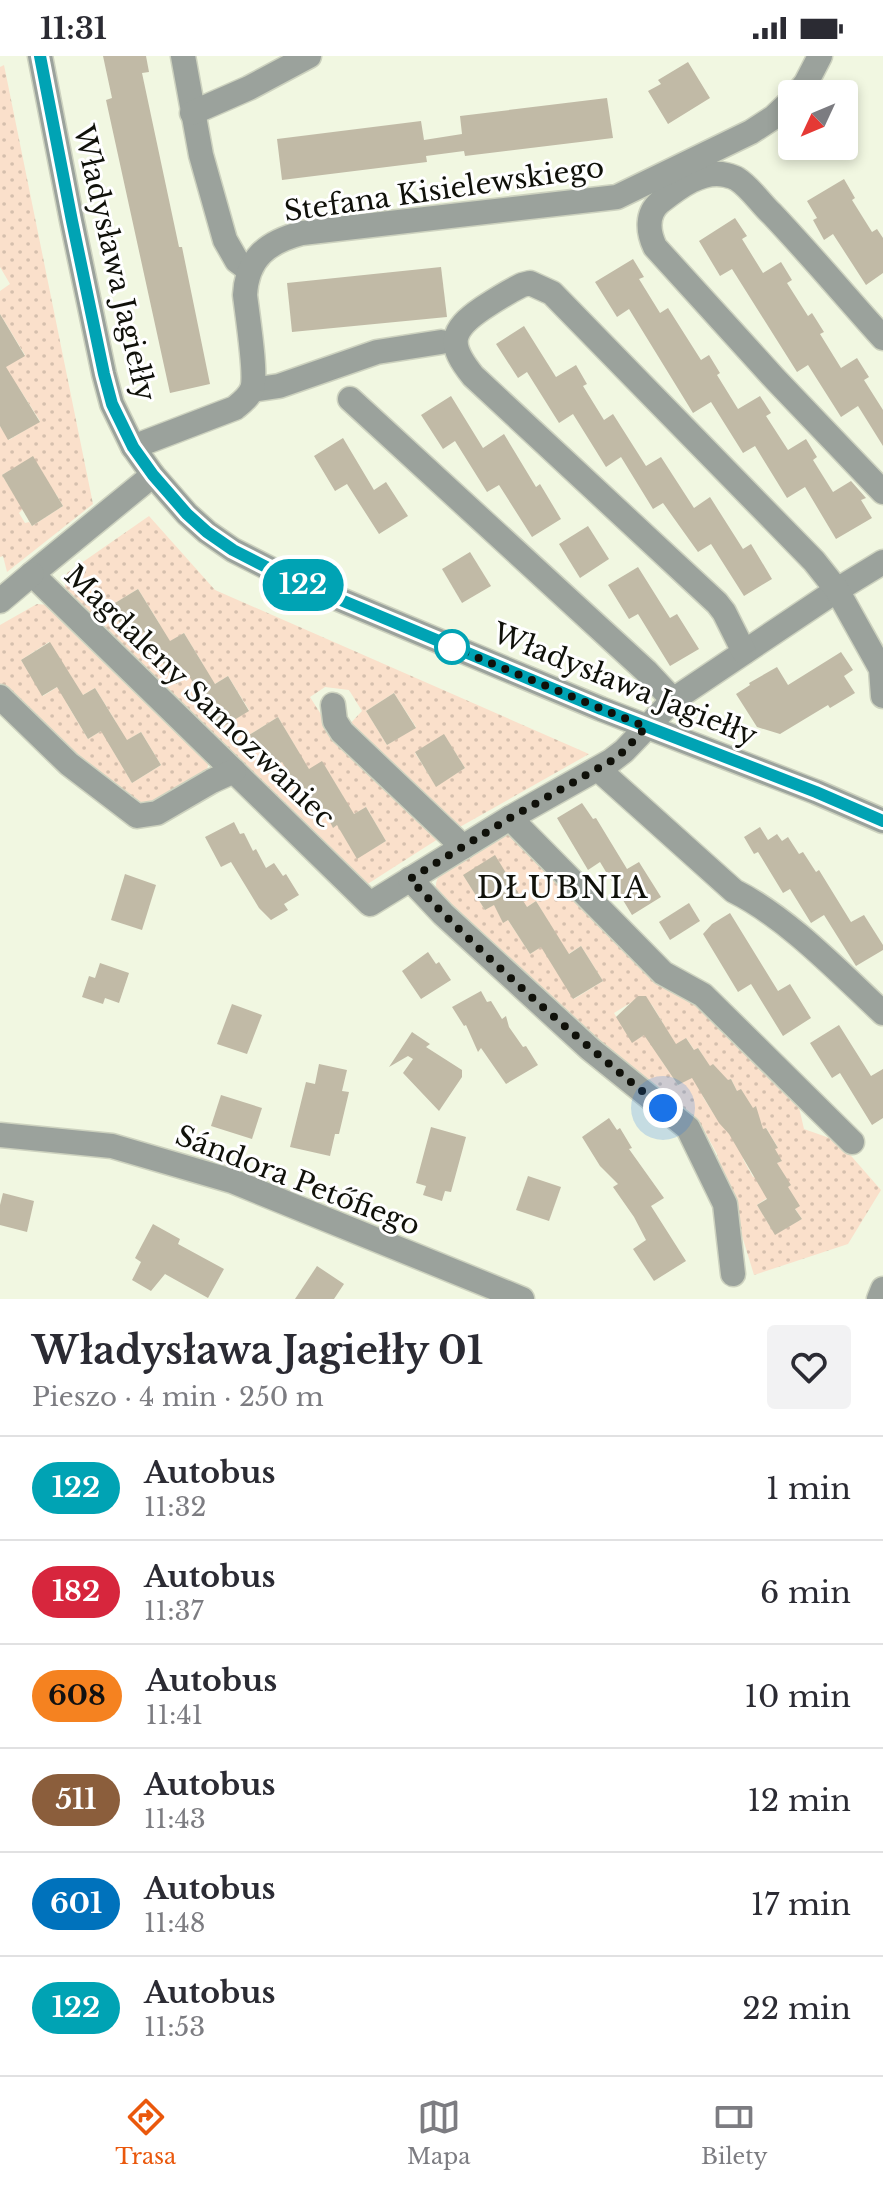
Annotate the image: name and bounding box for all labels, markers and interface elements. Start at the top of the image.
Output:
text: 11:31 [40,10,107,47]
north arrow [778,80,858,160]
map controls [778,80,858,160]
street label: Władysława Jagiełły [66,121,163,405]
street label: Stefana Kisielewskiego [282,150,606,229]
street label: Magdaleny Samozwaniec [57,558,342,835]
line badge: 122 [257,559,349,611]
text: 122 [279,567,327,602]
street label: Władysława Jagiełły [487,615,762,754]
unlabelled marker [435,630,469,664]
district label: DŁUBNIA [477,869,649,906]
your location [643,1088,683,1128]
street label: Sándora Petőfiego [171,1118,425,1243]
button: heart [767,1325,851,1409]
text: Władysława Jagiełły 01 [32,1327,483,1374]
text: Pieszo · 4 min · 250 m [32,1381,324,1413]
text: Autobus [144,1454,276,1491]
text: 122 [52,1470,100,1505]
text: 1 min [766,1470,851,1507]
text: 11:32 [144,1491,207,1523]
text: Autobus [144,1558,276,1595]
text: 182 [52,1574,100,1609]
text: 6 min [760,1574,851,1611]
text: 11:37 [144,1595,204,1627]
text: Autobus [146,1662,277,1699]
text: 608 [48,1678,106,1713]
text: 10 min [745,1678,851,1715]
text: 11:41 [146,1699,203,1731]
text: Autobus [144,1766,276,1803]
text: 511 [55,1782,97,1817]
text: 12 min [747,1782,851,1819]
text: 11:43 [144,1803,206,1835]
text: Autobus [144,1870,276,1907]
text: 601 [50,1886,102,1921]
text: 17 min [751,1886,851,1923]
text: 11:48 [144,1907,206,1939]
text: Autobus [144,1974,276,2011]
text: 122 [52,1990,100,2025]
text: 22 min [742,1990,851,2027]
text: 11:53 [144,2011,205,2043]
tab: Trasa [115,2095,176,2170]
tab: Mapa [407,2095,470,2170]
tab: Bilety [701,2095,768,2170]

